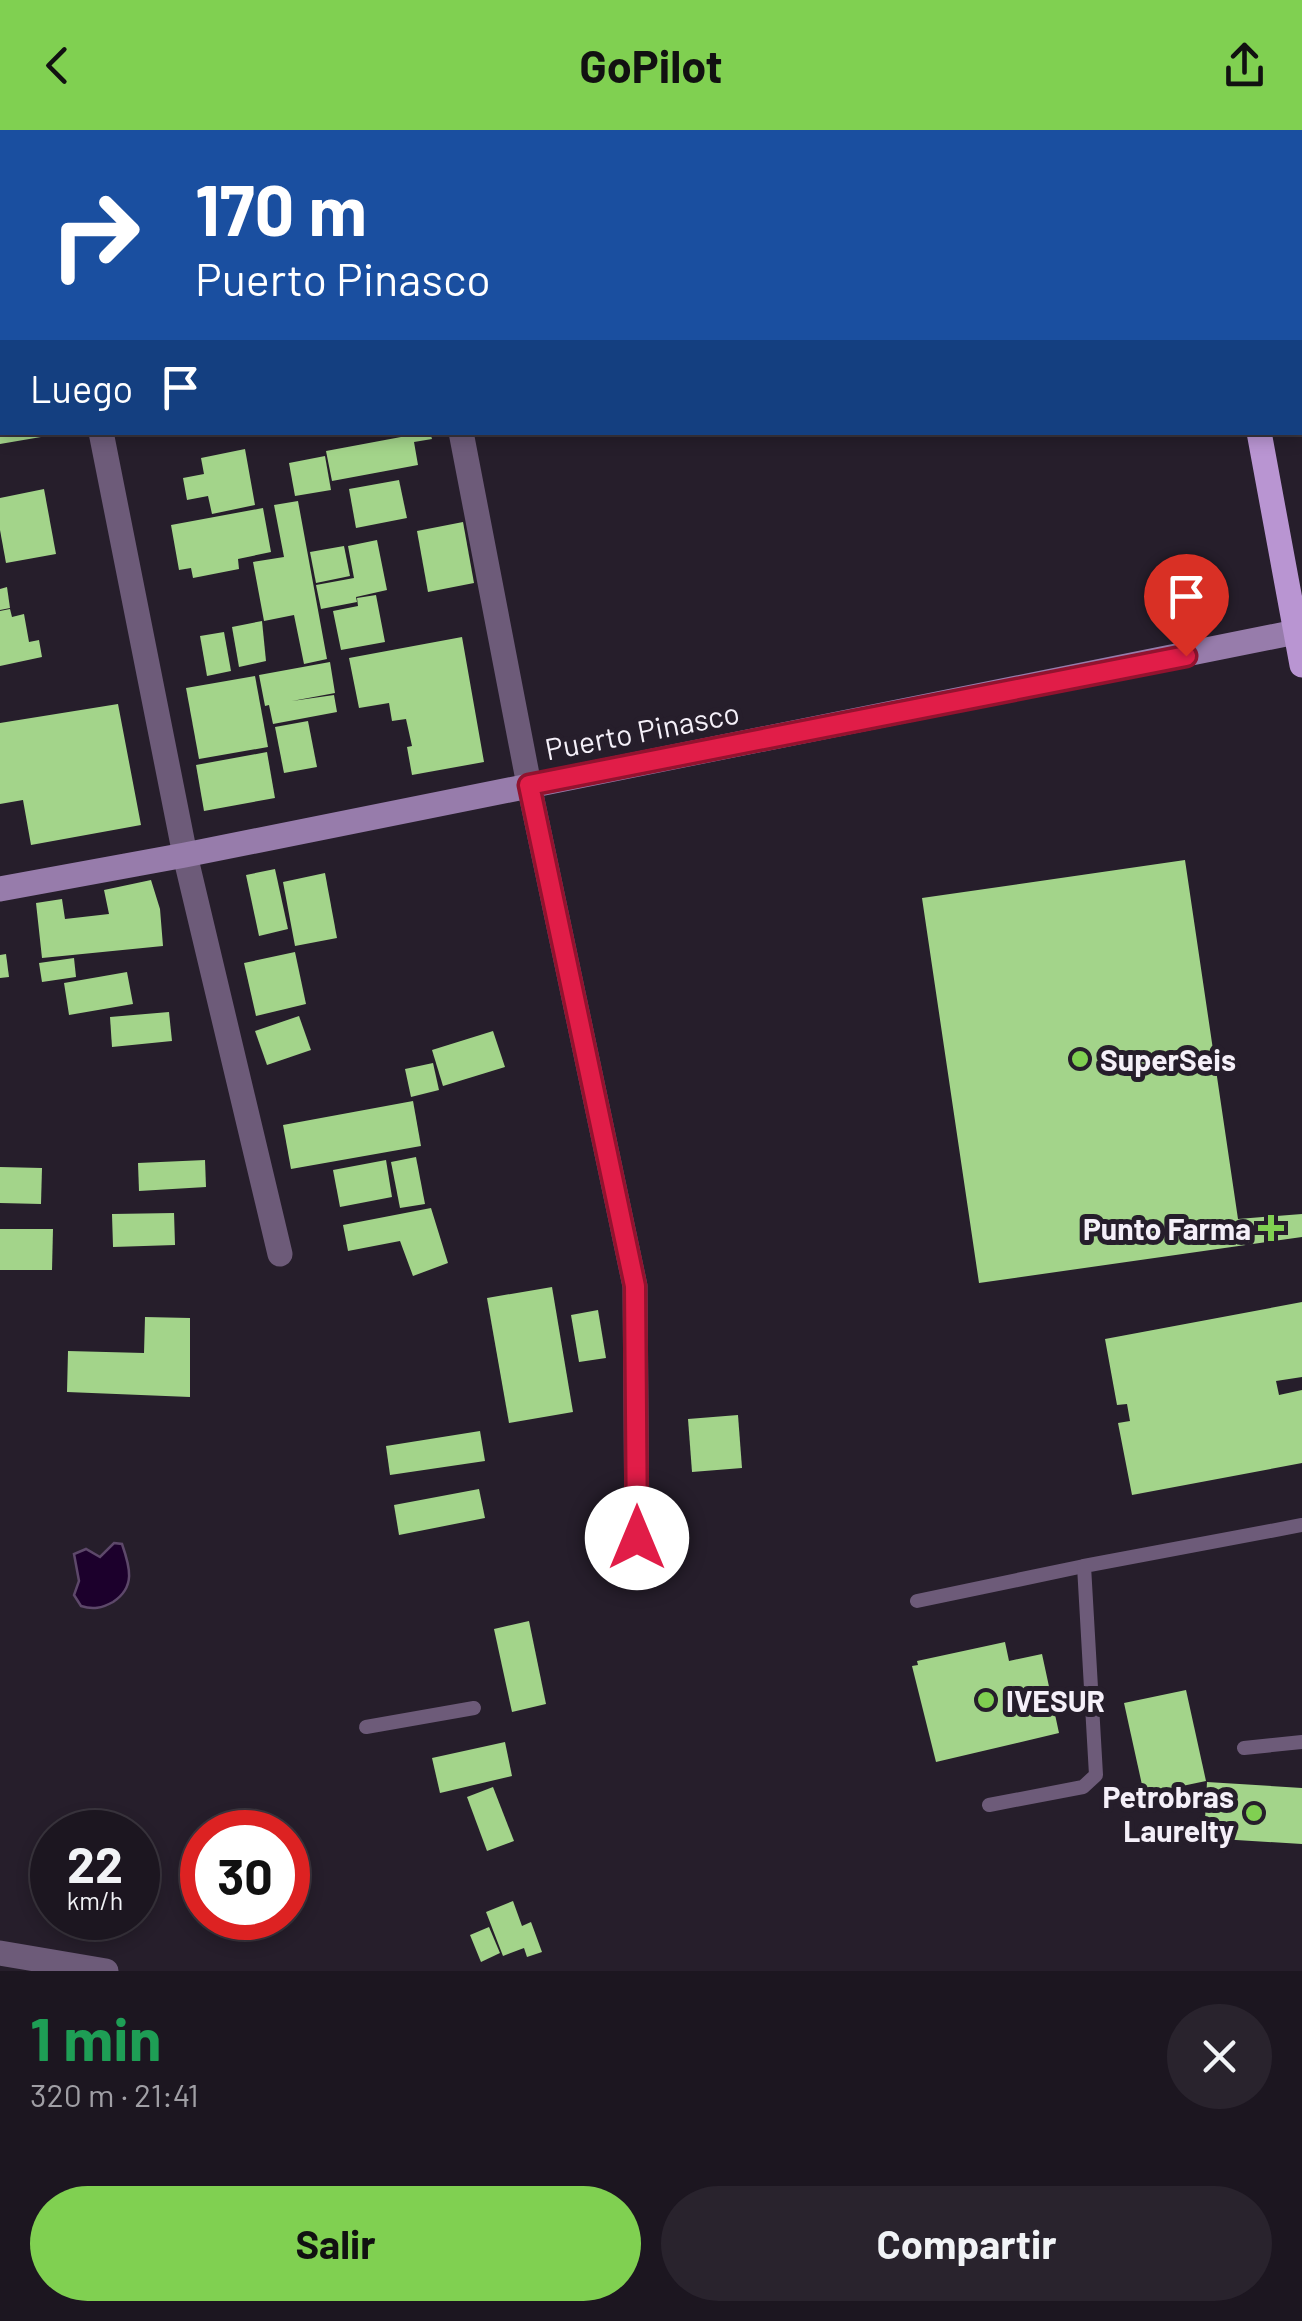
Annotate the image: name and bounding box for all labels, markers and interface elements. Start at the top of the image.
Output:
icon: back [30,38,85,93]
text: GoPilot [579,38,723,92]
icon: share [1217,38,1272,93]
text: 170 m [195,166,367,250]
icon: right [30,170,160,300]
text: Puerto Pinasco [195,251,491,305]
icon: arrive [153,360,208,415]
text: Luego [30,365,133,411]
pin [1144,554,1229,657]
icon: arrive [1159,569,1214,624]
street label: Puerto Pinasco [542,694,742,766]
place label: SuperSeis [1100,1041,1236,1077]
marker: SuperSeis [1069,1048,1091,1070]
place label: Punto Farma [1083,1210,1251,1246]
marker: Punto Farma [1260,1217,1282,1239]
position arrow [585,1486,689,1590]
place label: IVESUR [1006,1682,1105,1718]
marker: IVESUR [975,1689,997,1711]
place label: Petrobras Laurelty [1103,1778,1234,1848]
marker: Petrobras Laurelty [1243,1802,1265,1824]
speed limit sign: 30 [180,1810,310,1940]
text: 22 [67,1833,123,1893]
text: km/h [67,1885,123,1915]
text: 1 min [30,2001,161,2073]
button: close [1167,2004,1272,2109]
text: 320 m · 21:41 [30,2075,199,2113]
button: Salir [30,2186,641,2301]
button: Compartir [661,2186,1272,2301]

